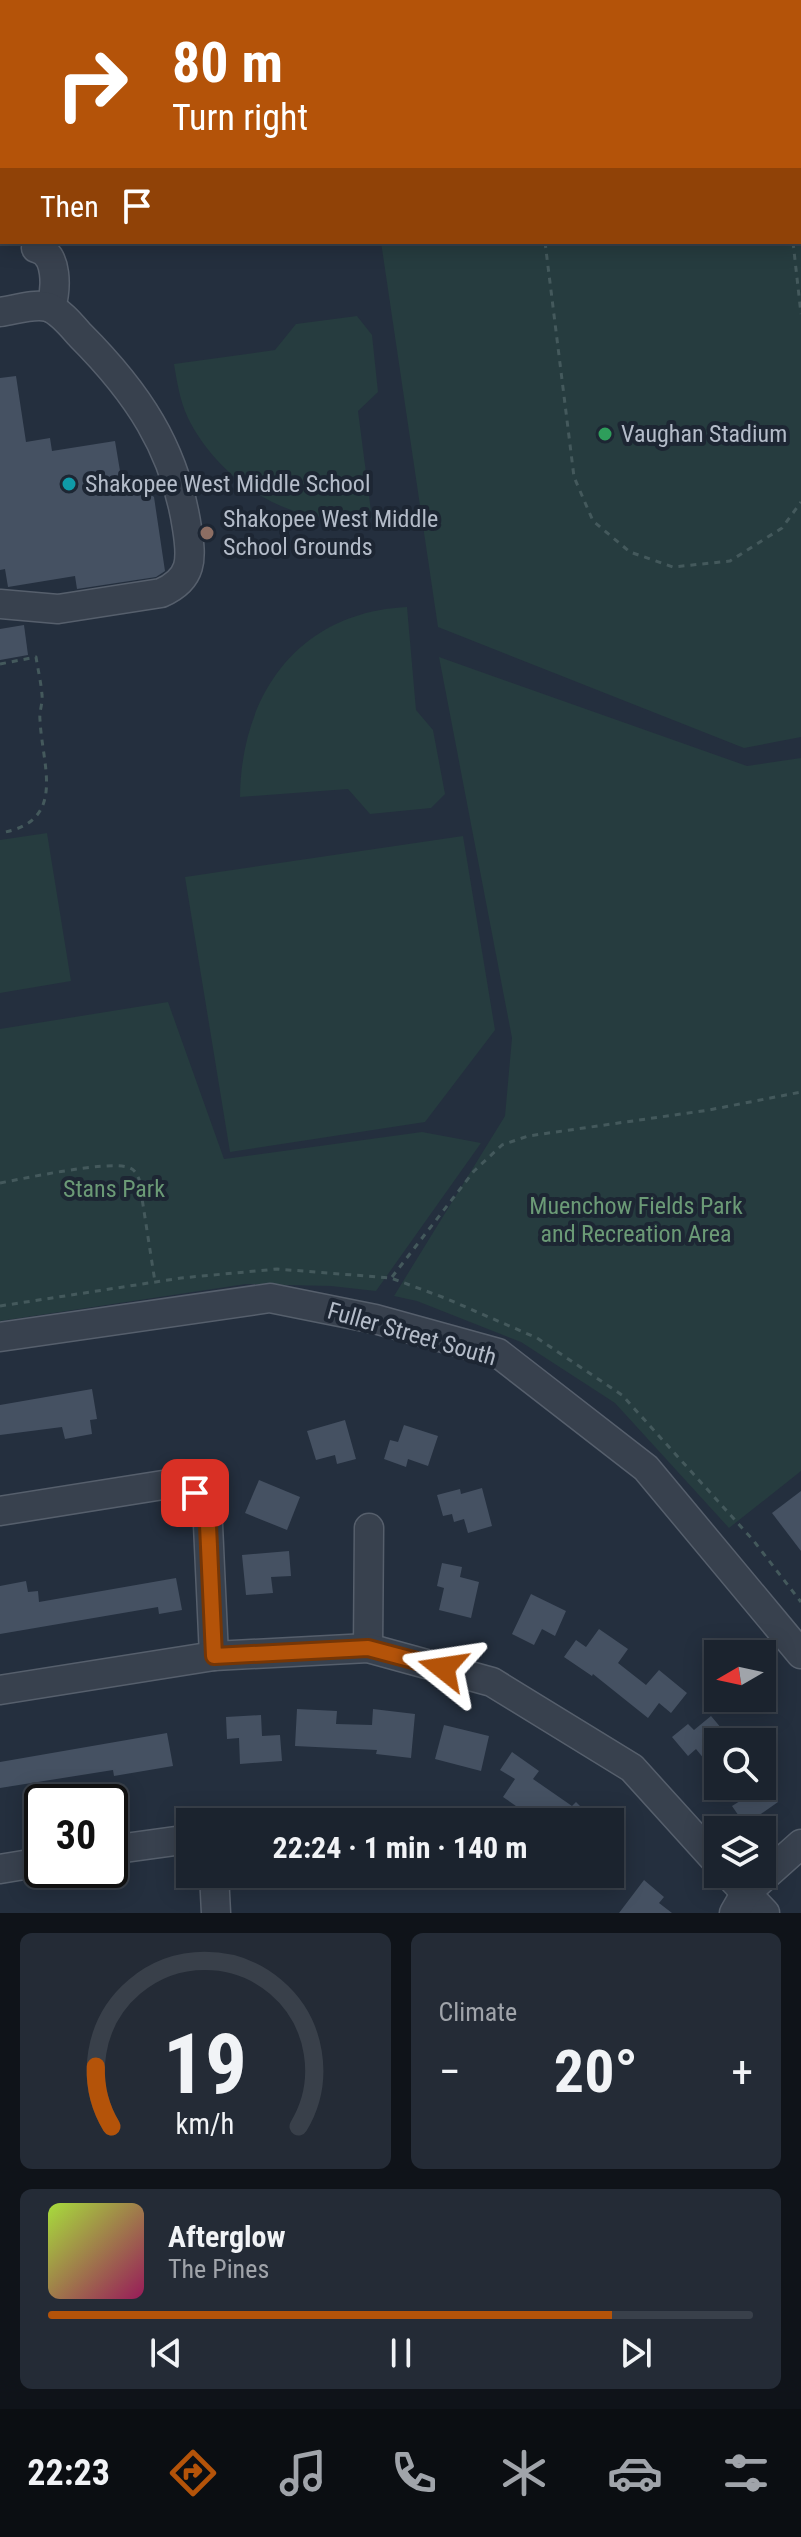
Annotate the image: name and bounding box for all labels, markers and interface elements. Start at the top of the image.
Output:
text: 80 m [172,30,283,96]
icon: right [40,32,144,136]
text: Turn right [172,97,308,139]
icon: arrive [115,184,159,228]
text: Then [40,189,99,224]
place label: Vaughan Stadium [621,420,787,448]
marker: Vaughan Stadium [596,425,614,443]
place label: Shakopee West Middle School [85,470,370,498]
marker: Shakopee West Middle School [60,475,78,493]
place label: Shakopee West Middle School Grounds [223,505,438,561]
marker: Shakopee West Middle School Grounds [198,524,216,542]
park label: Stans Park [63,1175,165,1203]
park label: Muenchow Fields Park and Recreation Area [529,1192,743,1248]
street label: Fuller Street South [324,1296,500,1372]
pin [161,1459,229,1527]
icon: arrive [173,1471,217,1515]
position arrow [401,1626,485,1710]
north arrow [704,1640,776,1712]
map controls [704,1640,776,1888]
button: search [704,1728,776,1800]
speed limit sign: 30 [24,1784,128,1888]
button: layers [704,1816,776,1888]
text: 22:24 · 1 min · 140 m [273,1830,527,1865]
text: Climate [439,1997,517,2027]
text: 19 [163,2016,247,2113]
text: 20° [554,2036,638,2107]
text: − [439,2046,461,2098]
text: + [731,2046,753,2098]
text: km/h [176,2107,235,2141]
text: Afterglow [168,2219,286,2254]
text: The Pines [168,2254,269,2284]
icon: previous [144,2331,188,2375]
icon: pause [379,2331,423,2375]
icon: next [614,2331,658,2375]
icon: directions [165,2445,221,2501]
icon: music [275,2445,331,2501]
icon: phone [386,2445,442,2501]
icon: climate [496,2445,552,2501]
icon: car [607,2445,663,2501]
icon: filters [718,2445,774,2501]
text: 22:23 [27,2452,110,2494]

